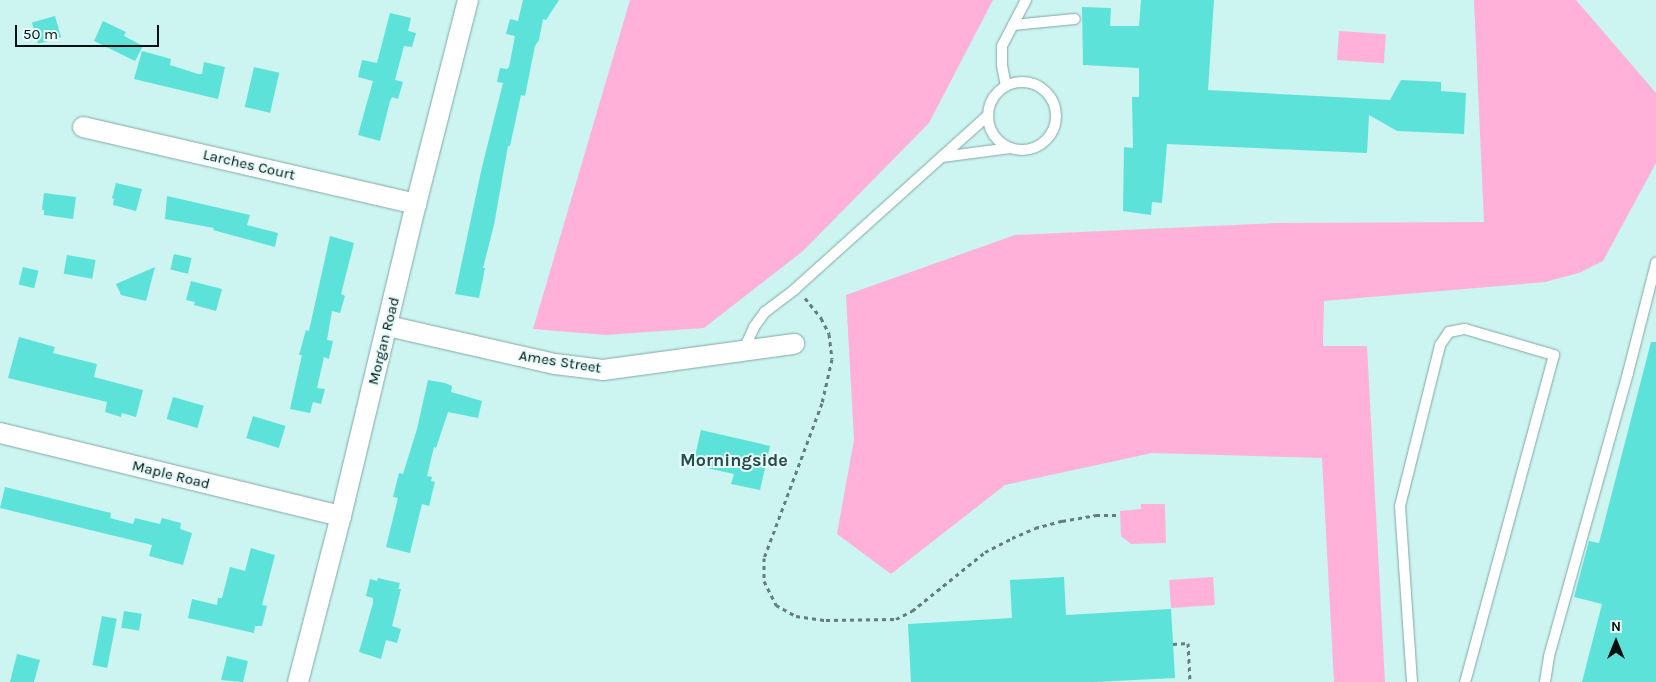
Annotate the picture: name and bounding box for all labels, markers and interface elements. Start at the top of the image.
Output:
scale bar [18,15,161,47]
text: 50 m [23,25,58,43]
street label: Larches Court [201,146,297,184]
street label: Morgan Road [364,295,404,387]
street label: Ames Street [518,347,602,377]
district label: Morningside [680,449,788,471]
street label: Maple Road [130,457,212,493]
north arrow [1591,617,1641,667]
text: N [1611,618,1621,635]

